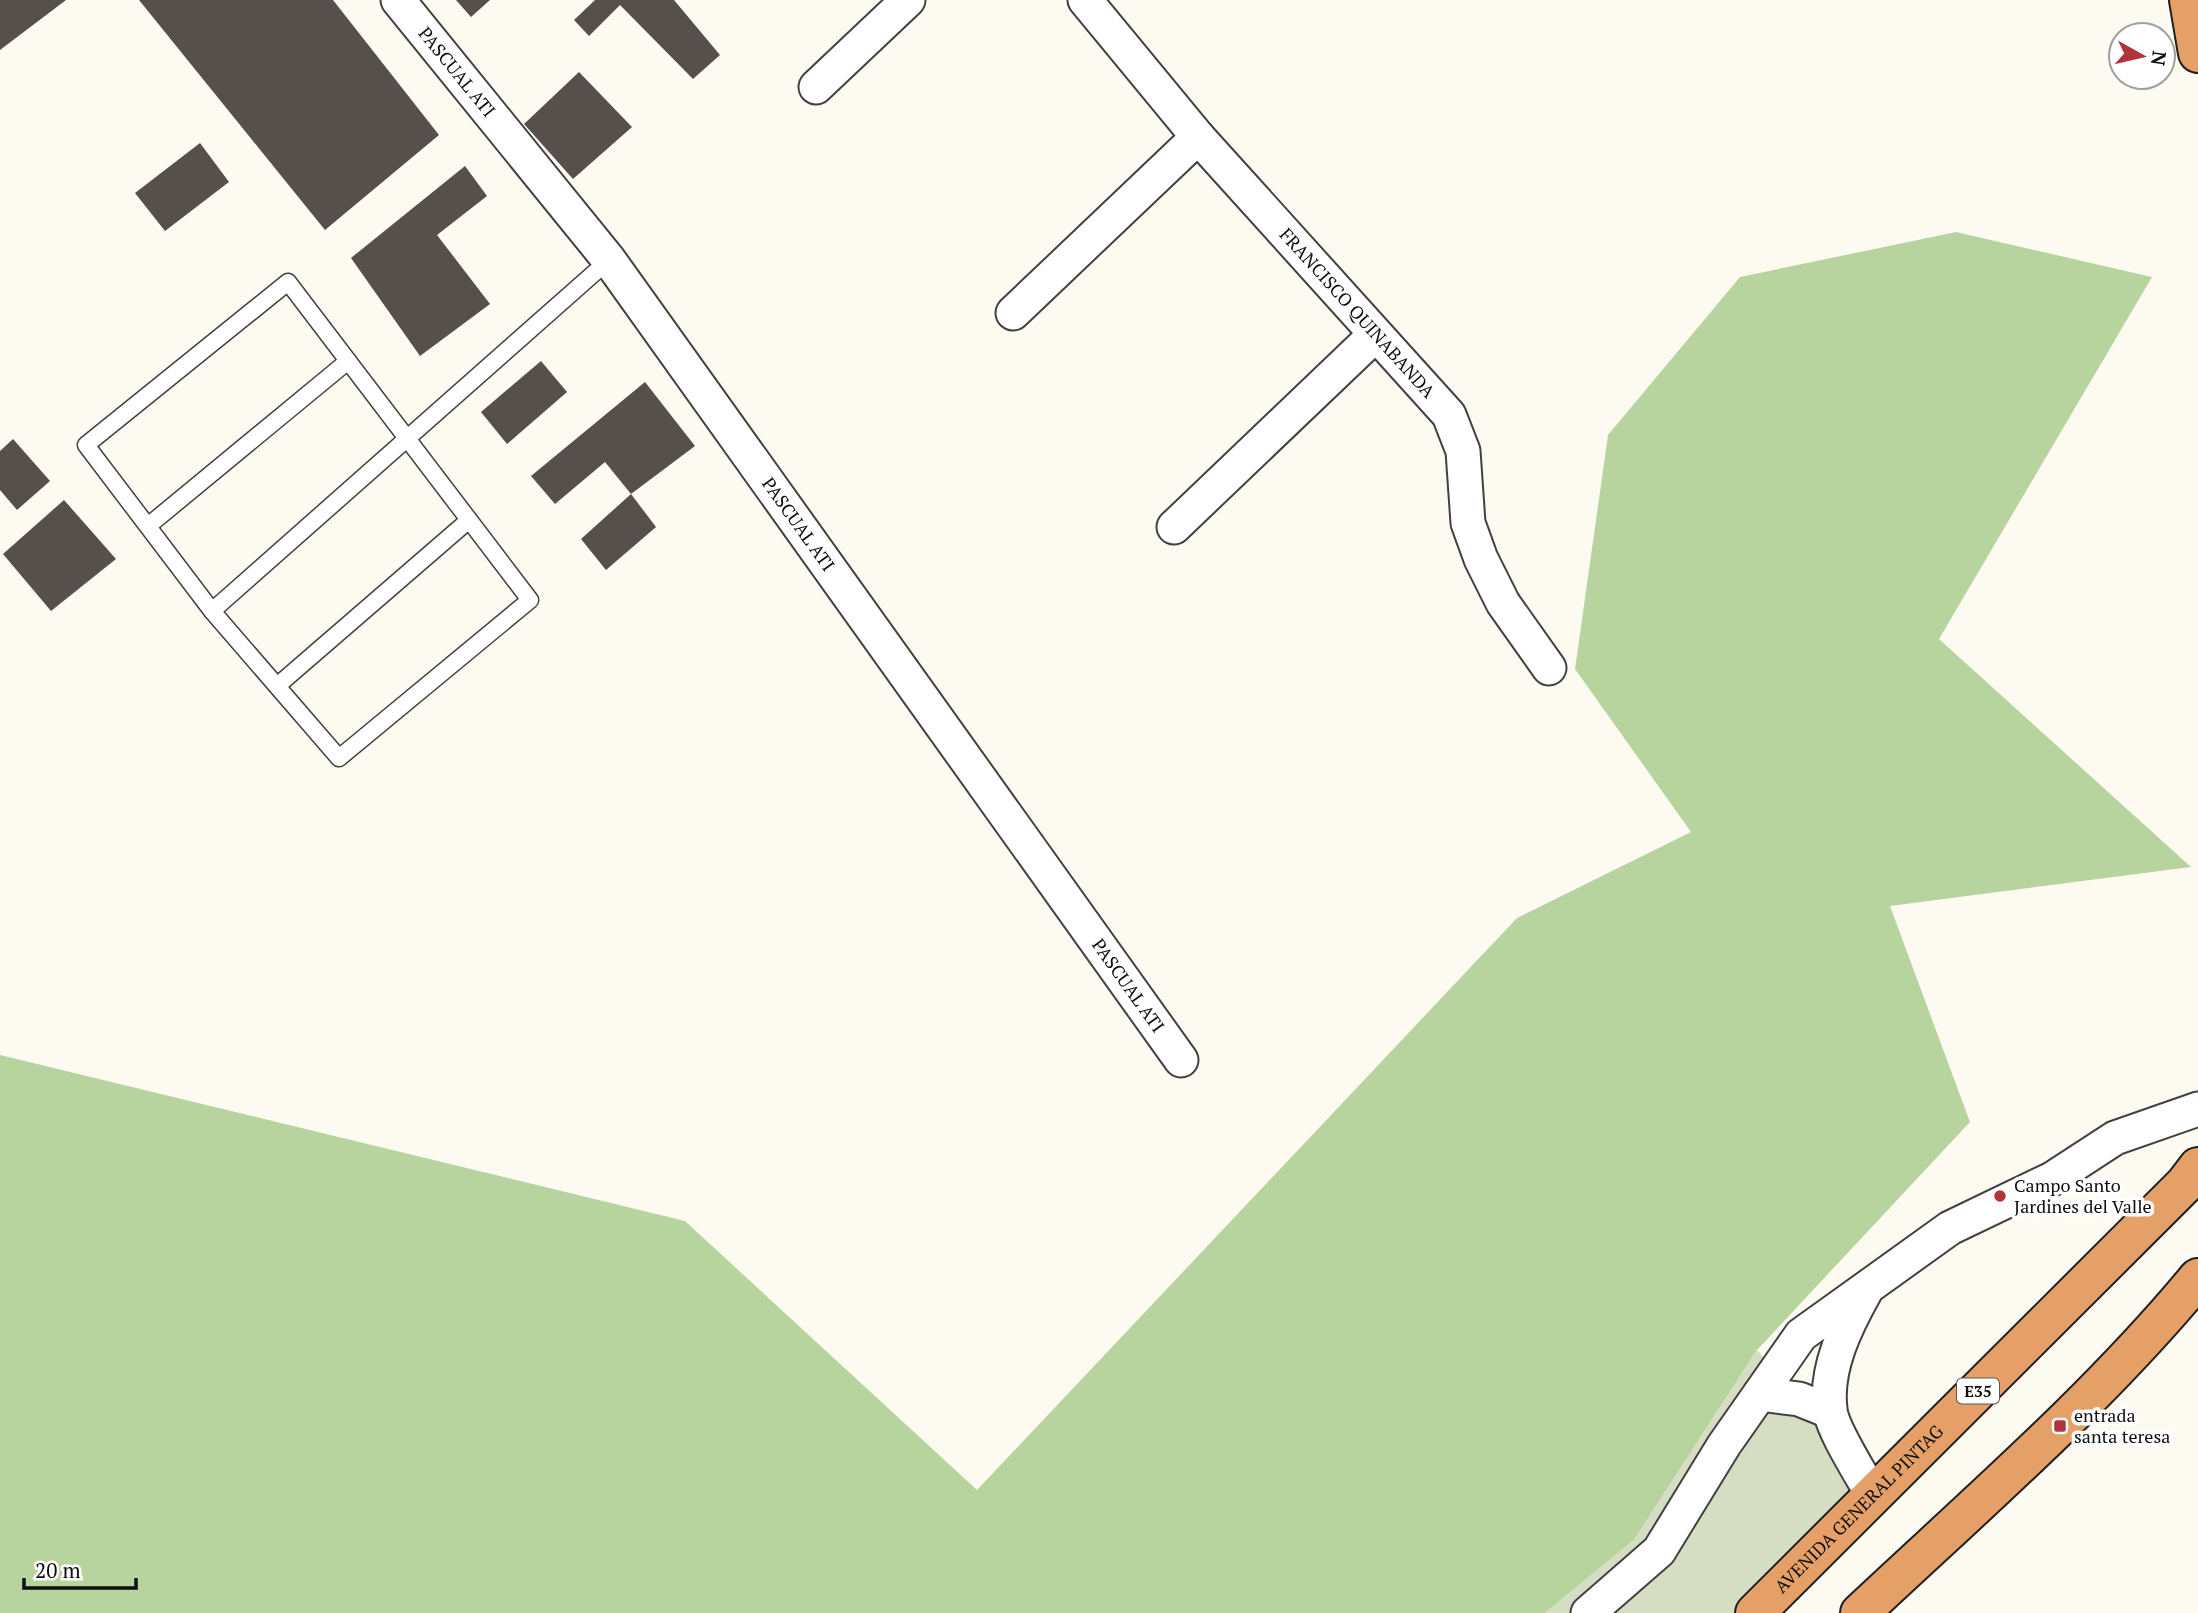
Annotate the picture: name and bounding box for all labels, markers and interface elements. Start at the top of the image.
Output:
street label: PASCUAL ATI [414,21,501,122]
north arrow [2107,21,2177,91]
text: N [2146,50,2173,68]
street label: FRANCISCO QUINABANDA [1275,222,1441,403]
street label: PASCUAL ATI [757,472,841,575]
street label: PASCUAL ATI [1087,934,1170,1037]
place label: Campo Santo Jardines del Valle [2014,1173,2152,1218]
marker: Campo Santo Jardines del Valle [1992,1188,2008,1204]
road number: E35 [1957,1378,1999,1404]
place label: entrada santa teresa [2074,1403,2170,1448]
marker: entrada santa teresa [2052,1418,2068,1434]
street label: AVENIDA GENERAL PINTAG [1769,1419,1948,1598]
scale bar [24,1546,136,1590]
text: 20 m [35,1556,81,1584]

